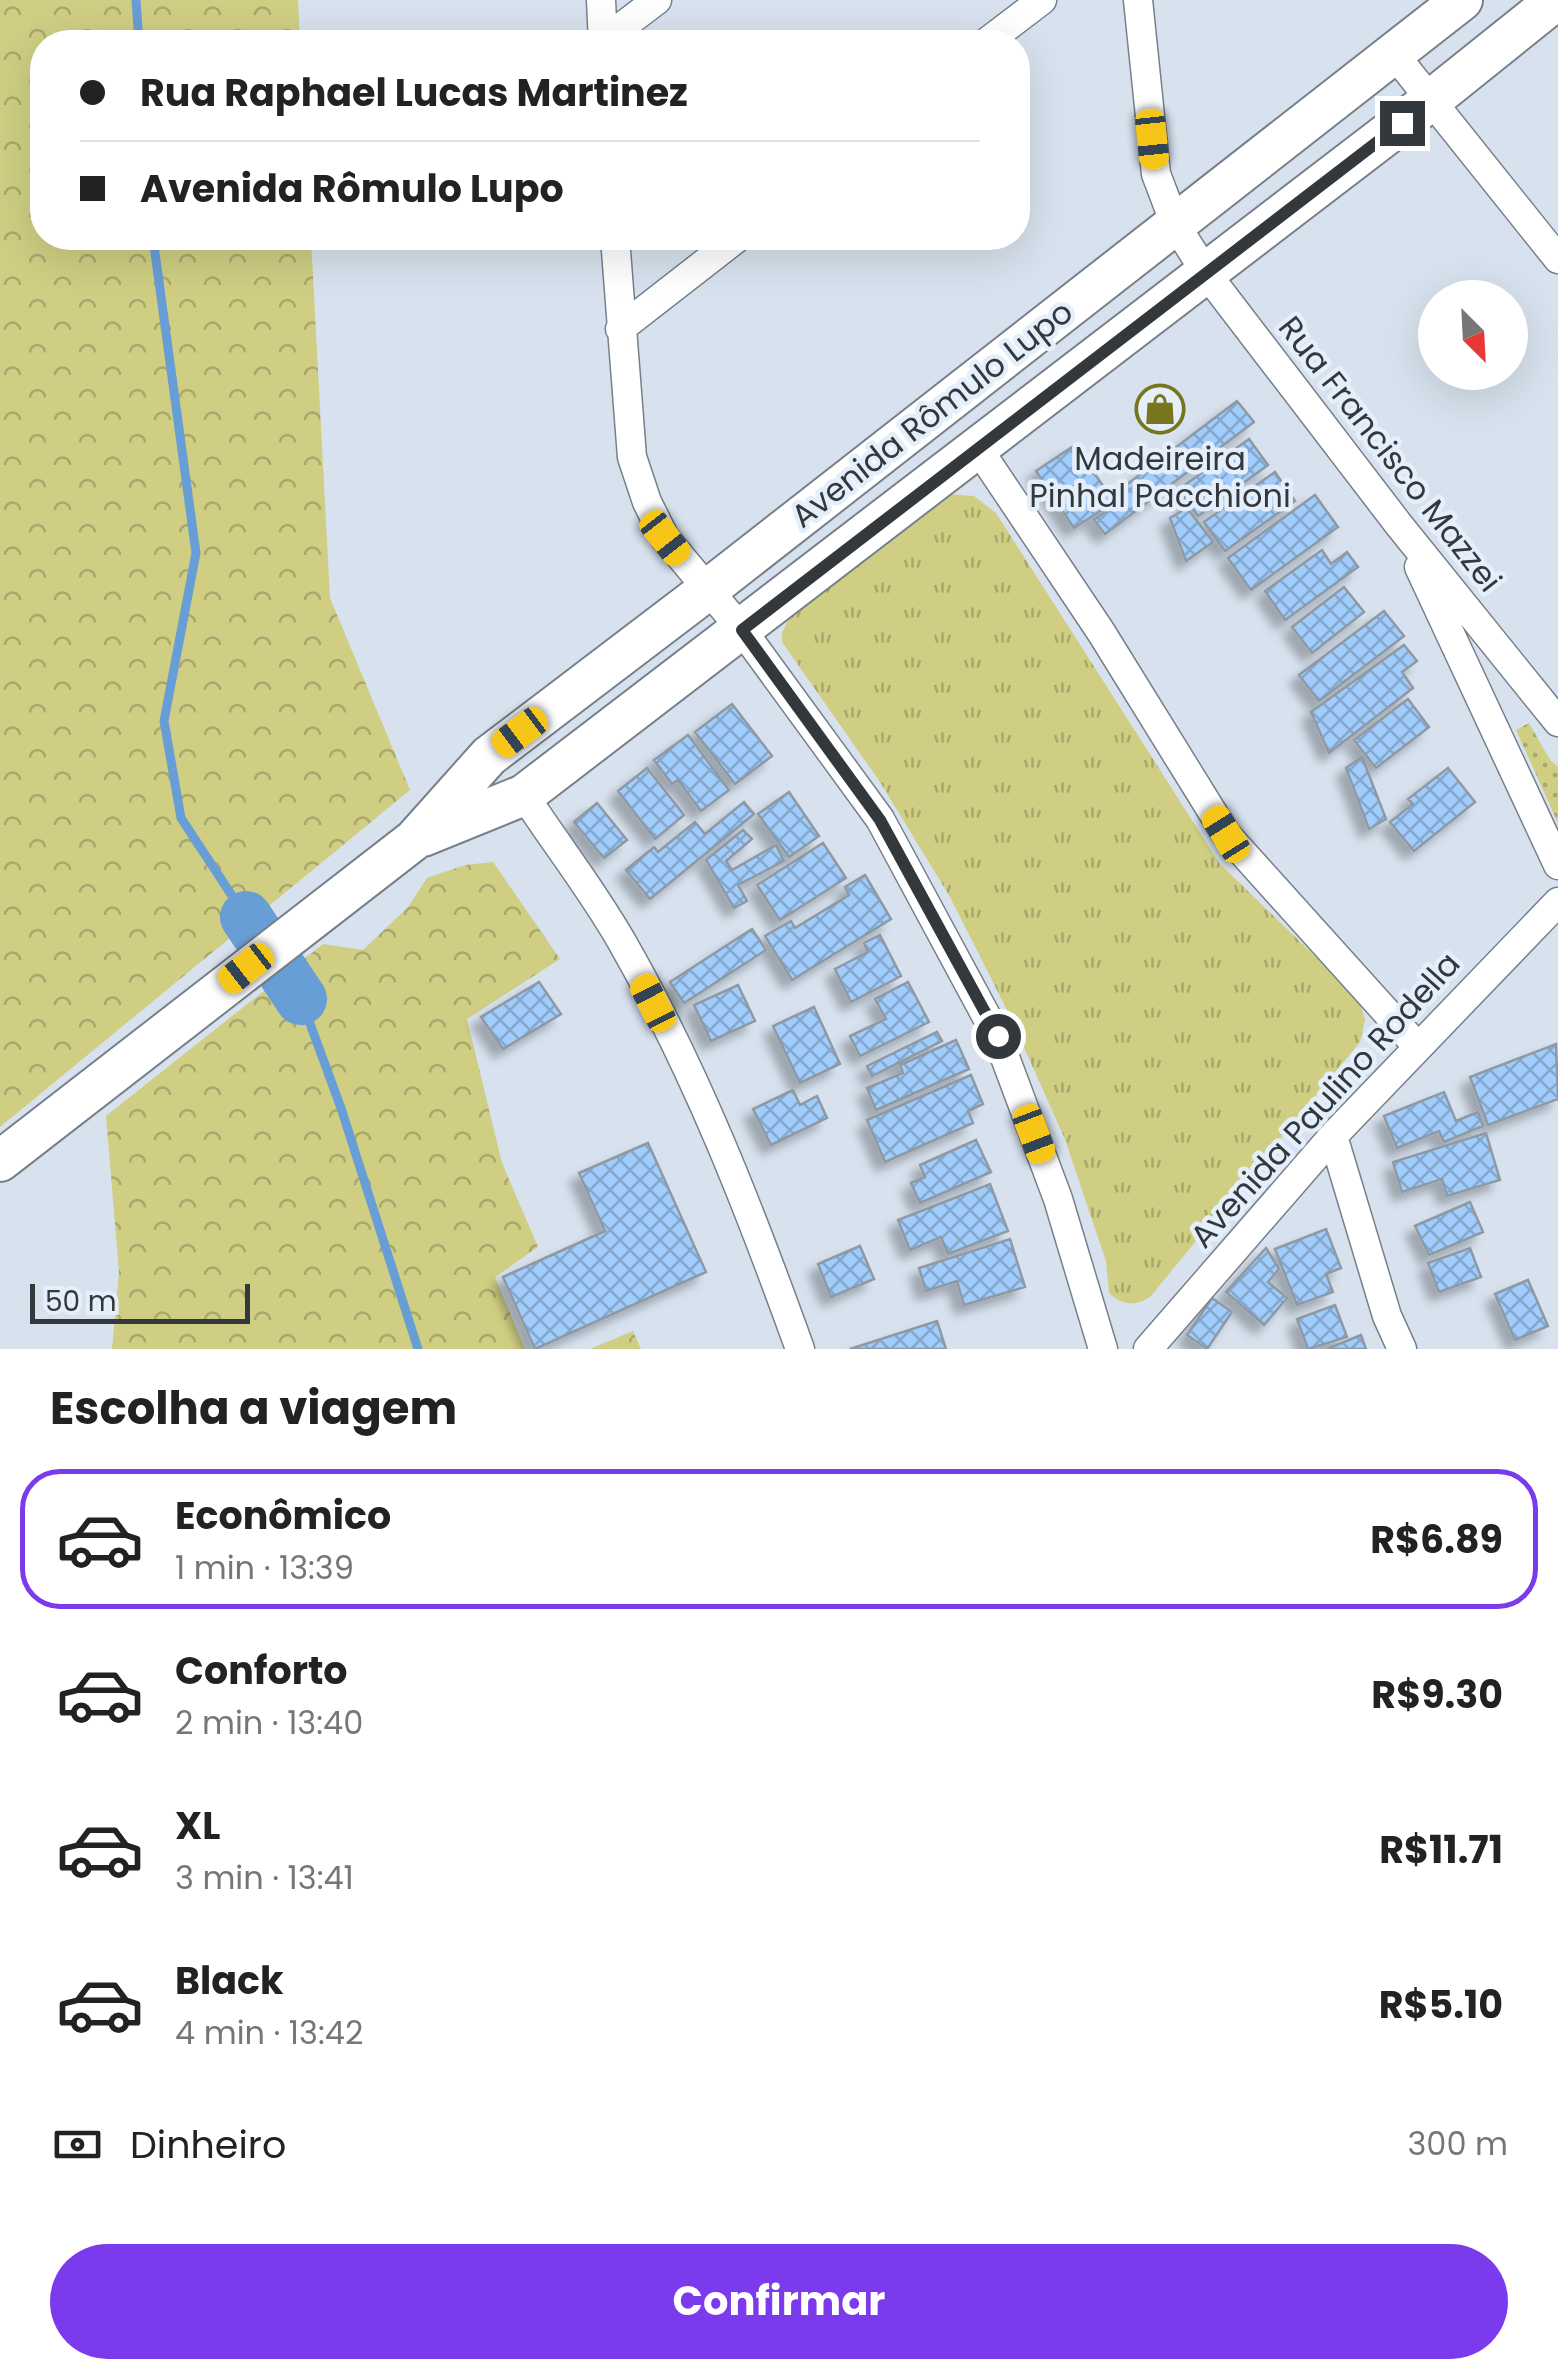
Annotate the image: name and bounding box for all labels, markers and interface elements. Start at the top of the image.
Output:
text: Rua Raphael Lucas Martinez [140,66,688,119]
route end [1380,101,1425,146]
car [1134,108,1170,170]
text: Avenida Rômulo Lupo [140,162,564,215]
north arrow [1418,280,1528,390]
map controls [1418,280,1528,390]
street label: Avenida Rômulo Lupo [781,289,1082,538]
street label: Rua Francisco Mazzei [1268,306,1512,601]
shop icon: Madeireira Pinhal Pacchioni [1134,383,1186,435]
place label: Madeireira Pinhal Pacchioni [1029,436,1291,518]
car [635,505,695,571]
car [487,702,553,762]
car [1197,801,1255,867]
car [213,938,279,998]
street label: Avenida Paulino Rodella [1179,942,1470,1257]
car [626,969,680,1037]
route start [976,1014,1021,1059]
car [1009,1101,1059,1167]
scale bar [30,1279,250,1324]
text: 50 m [45,1282,116,1321]
text: Escolha a viagem [50,1377,457,1440]
text: Econômico [175,1489,391,1542]
icon: car [55,1494,145,1584]
text: R$6.89 [1370,1513,1503,1566]
text: 1 min · 13:39 [175,1545,354,1590]
text: Conforto [175,1644,348,1697]
icon: car [55,1649,145,1739]
text: R$9.30 [1371,1668,1503,1721]
text: 2 min · 13:40 [175,1700,363,1745]
text: XL [175,1799,220,1852]
icon: car [55,1804,145,1894]
text: R$11.71 [1379,1823,1503,1876]
text: 3 min · 13:41 [175,1855,354,1900]
text: Black [175,1954,284,2007]
icon: car [55,1959,145,2049]
text: R$5.10 [1379,1978,1503,2031]
text: 4 min · 13:42 [175,2010,363,2055]
icon: cash [50,2117,105,2172]
text: Dinheiro [130,2118,286,2171]
text: 300 m [1407,2121,1508,2166]
button: Confirmar [50,2244,1508,2359]

